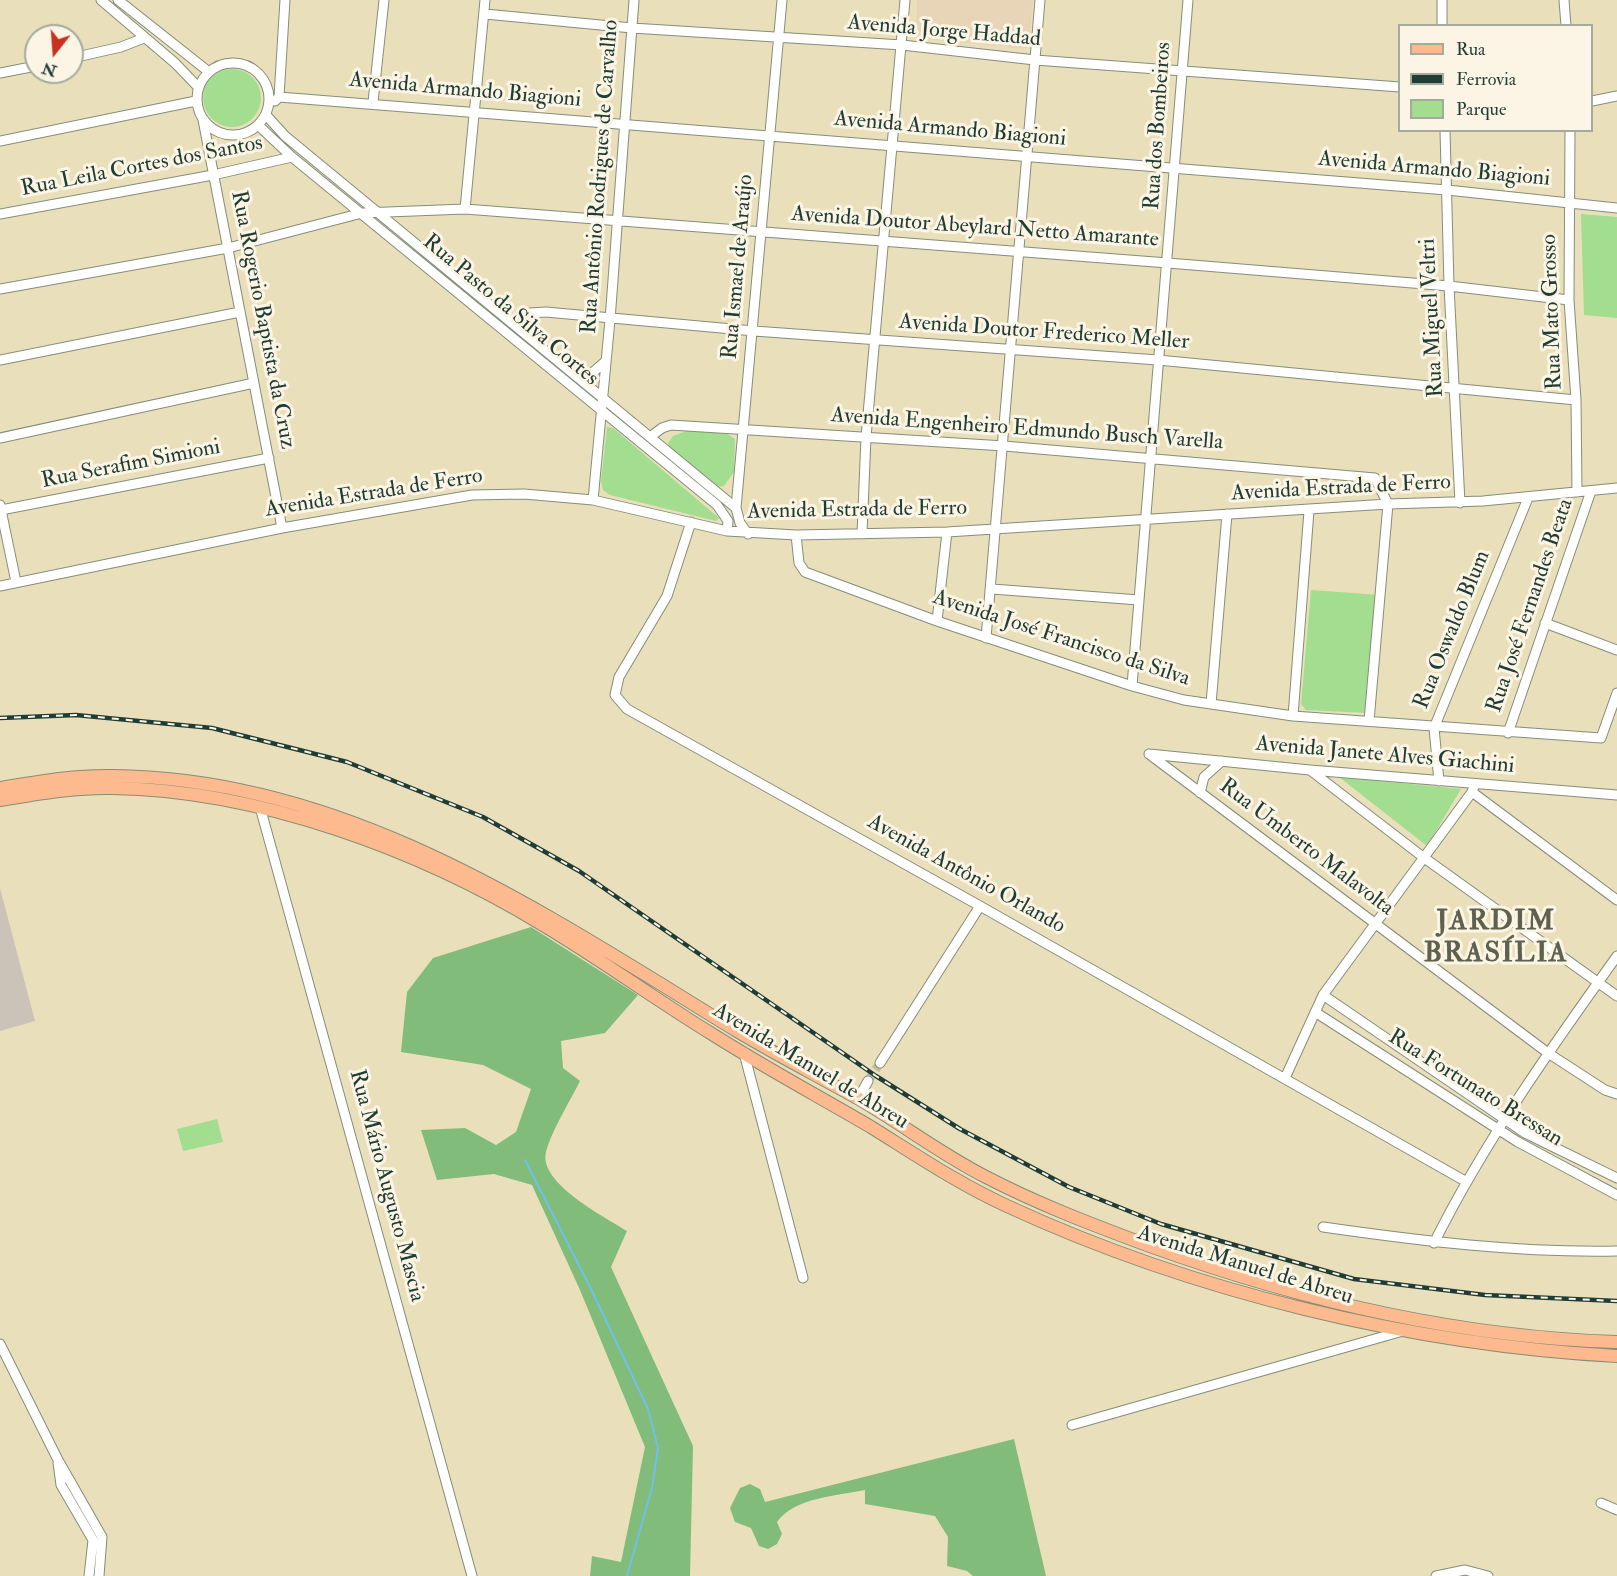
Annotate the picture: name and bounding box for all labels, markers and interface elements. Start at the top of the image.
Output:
street label: Avenida Jorge Haddad [846,10,1042,54]
street label: Rua Antônio Rodrigues de Carvalho [577,19,625,335]
north arrow [24,24,84,84]
legend [1398,24,1593,132]
text: Rua [1456,38,1485,61]
street label: Rua dos Bombeiros [1140,41,1178,211]
text: N [40,58,59,81]
street label: Avenida Armando Biagioni [348,68,582,114]
text: Ferrovia [1456,68,1516,91]
text: Parque [1456,98,1506,121]
street label: Avenida Armando Biagioni [833,107,1067,153]
street label: Rua Leila Cortes dos Santos [19,131,265,203]
street label: Avenida Armando Biagioni [1317,147,1551,193]
street label: Rua Ismael de Araújo [718,173,760,361]
street label: Rua Rogerio Baptista da Cruz [224,189,300,451]
street label: Avenida Doutor Abeylard Netto Amarante [790,202,1160,254]
street label: Rua Pasto da Silva Cortes [417,230,603,392]
street label: Rua Mato Grosso [1537,234,1569,390]
street label: Rua Miguel Veltri [1416,238,1450,398]
street label: Avenida Doutor Frederico Meller [898,310,1190,356]
street label: Avenida Engenheiro Edmundo Busch Varella [830,403,1224,457]
street label: Rua Serafim Simioni [39,435,223,495]
street label: Avenida Estrada de Ferro [263,464,485,524]
street label: Avenida Estrada de Ferro [1231,470,1451,508]
street label: Avenida Estrada de Ferro [747,496,967,526]
street label: Rua José Fernandes Beata [1482,496,1580,716]
street label: Rua Oswaldo Blum [1409,547,1497,713]
street label: Avenida José Francisco da Silva [929,585,1193,693]
street label: Avenida Janete Alves Giachini [1255,732,1515,780]
street label: Rua Umberto Malavolta [1213,774,1399,922]
street label: Avenida Antônio Orlando [862,810,1070,940]
district label: JARDIM BRASÍLIA [1424,906,1568,972]
street label: Avenida Manuel de Abreu [707,998,913,1136]
street label: Rua Fortunato Bressan [1383,1025,1567,1153]
street label: Rua Mário Augusto Mascia [342,1067,430,1305]
street label: Avenida Manuel de Abreu [1134,1221,1356,1311]

